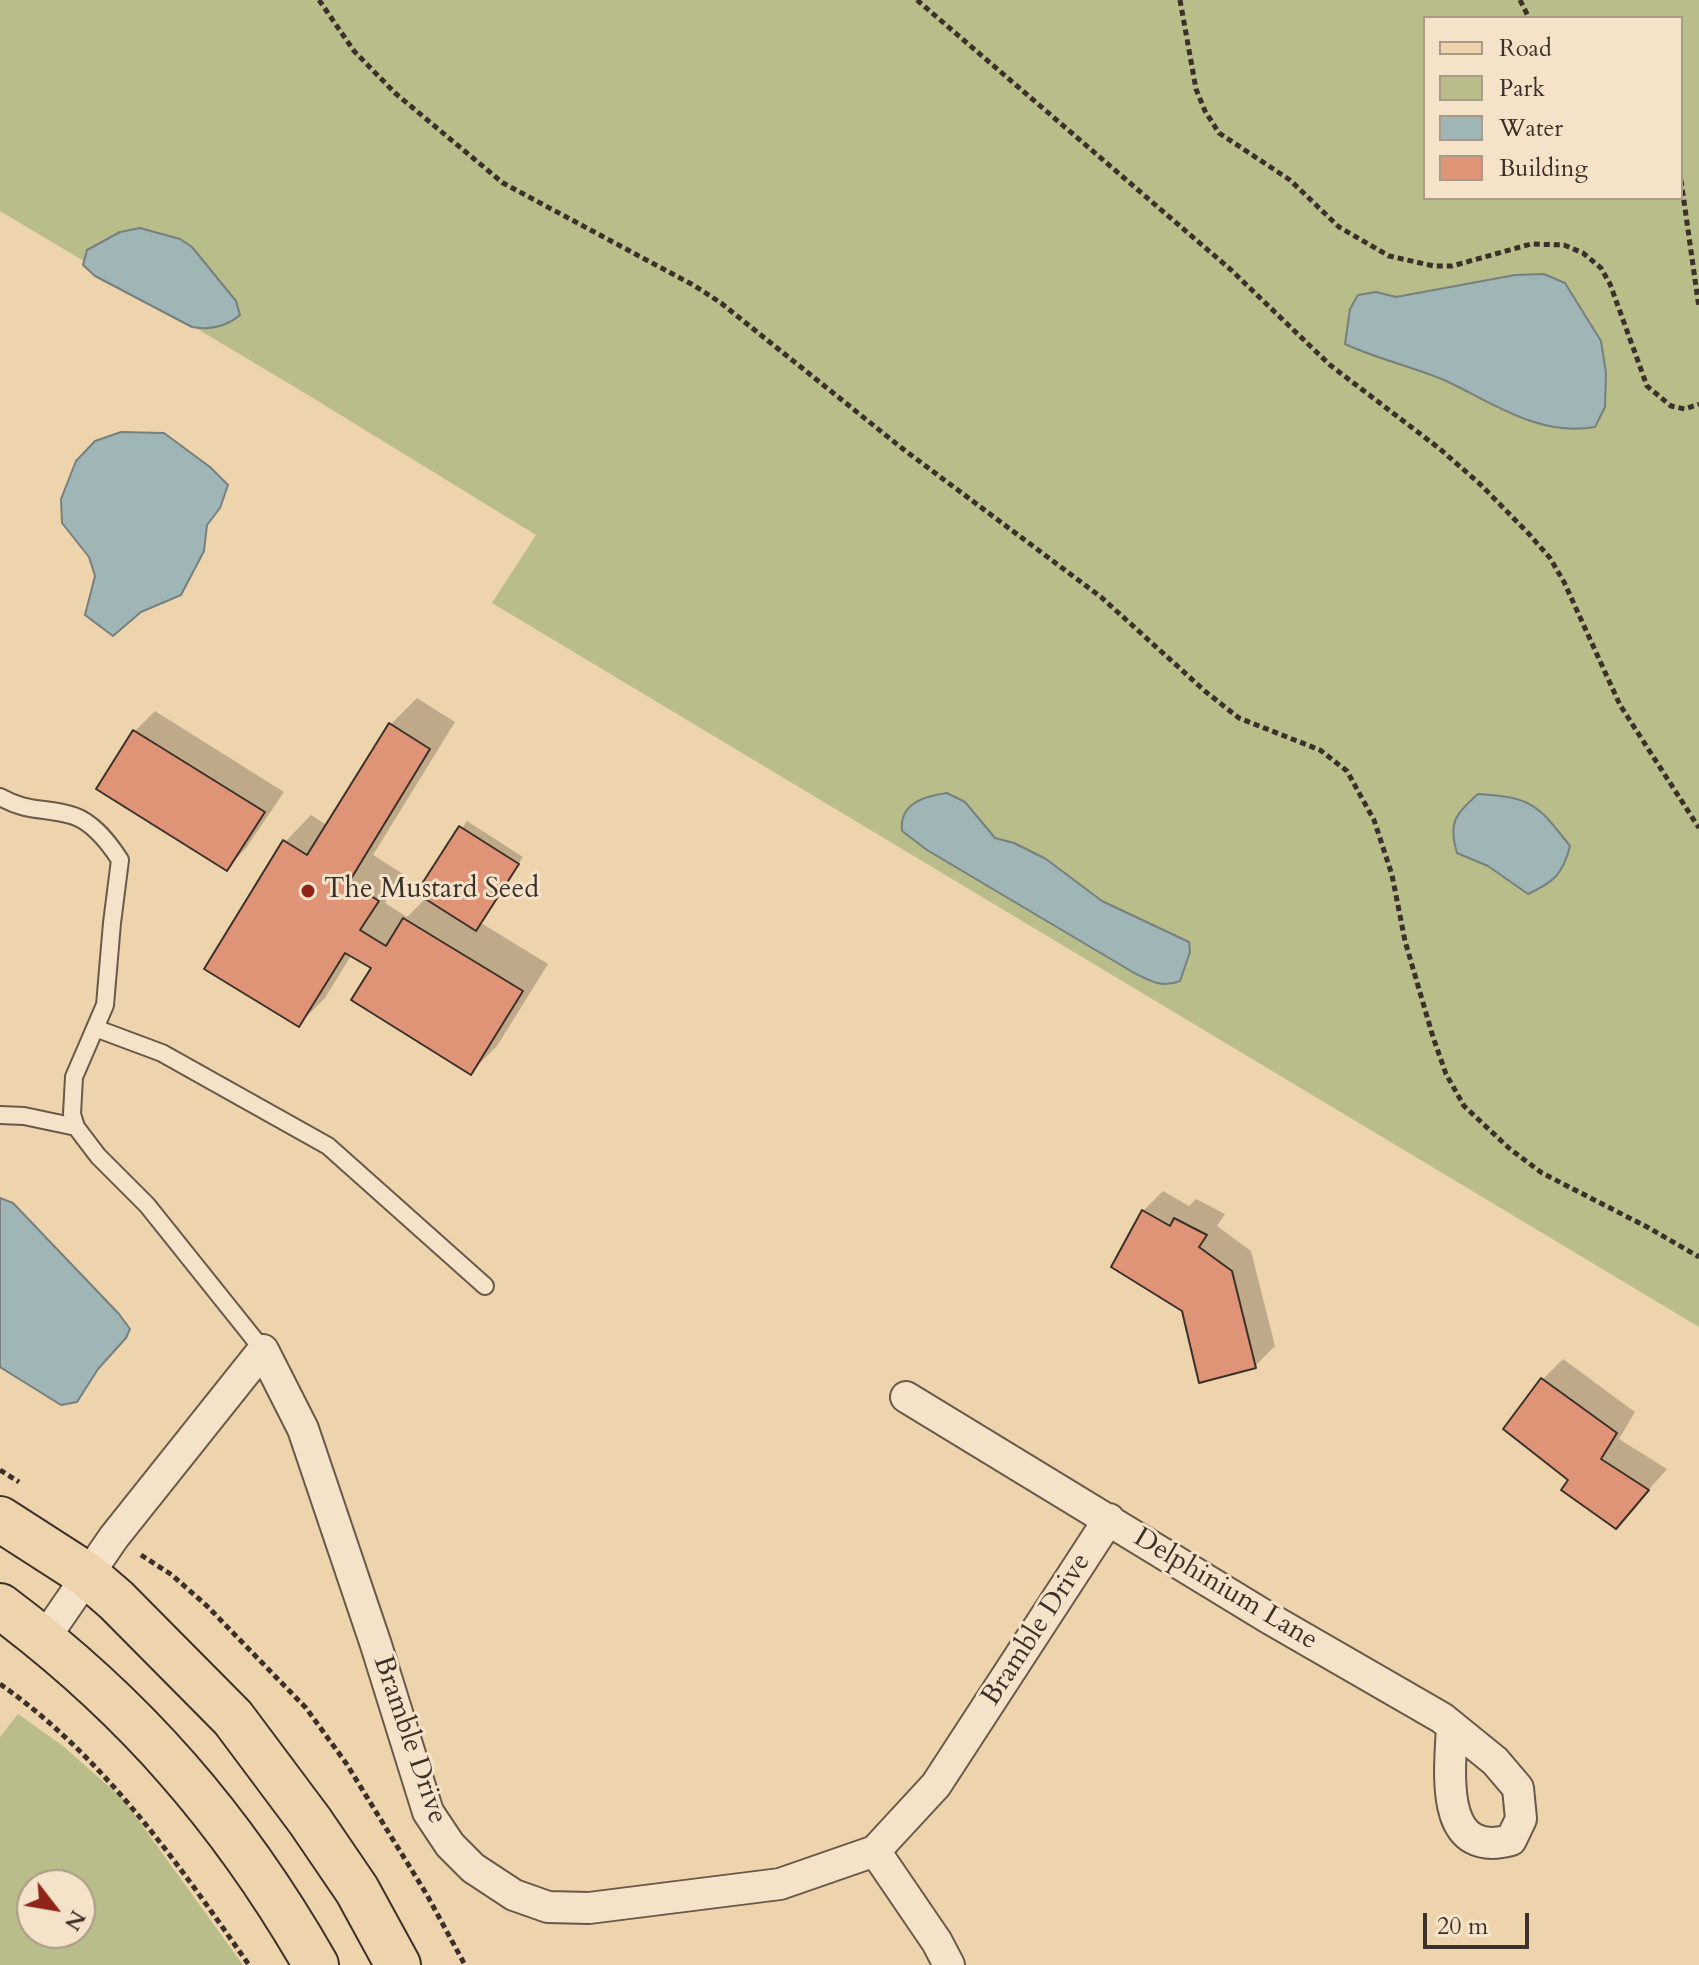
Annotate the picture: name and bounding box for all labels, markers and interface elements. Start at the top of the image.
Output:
legend [1423,16,1683,200]
text: Road [1499,32,1552,65]
text: Park [1499,72,1545,105]
text: Water [1499,112,1563,145]
text: Building [1499,152,1588,185]
place label: The Mustard Seed [324,874,539,908]
marker: The Mustard Seed [299,882,317,900]
street label: Delphinium Lane [1127,1522,1323,1658]
street label: Bramble Drive [975,1547,1099,1713]
street label: Bramble Drive [365,1652,453,1828]
north arrow [16,1869,96,1949]
scale bar [1427,1897,1533,1947]
text: N [57,1904,93,1936]
text: 20 m [1437,1910,1488,1943]

